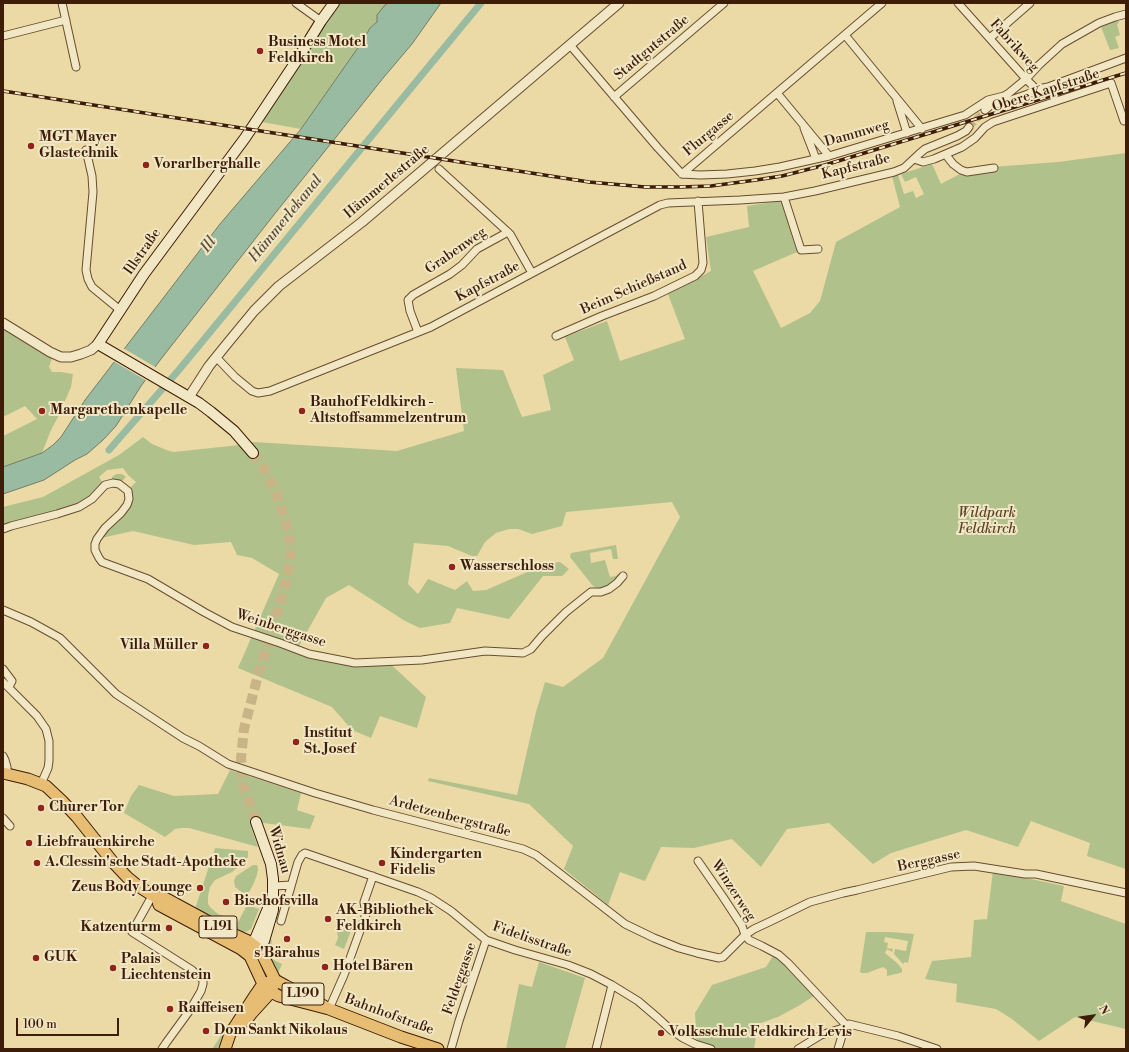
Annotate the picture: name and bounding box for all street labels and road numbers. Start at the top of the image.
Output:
street label: Stadtgutstraße [611,12,693,84]
street label: Fabrikweg [986,16,1042,76]
street label: Obere Kapfstraße [990,66,1102,116]
street label: Flurgasse [680,108,738,160]
street label: Dammweg [823,117,891,151]
street label: Hämmerlestraße [341,141,433,223]
street label: Kapfstraße [820,150,892,184]
street label: Grabenweg [422,224,490,278]
street label: Illstraße [121,226,165,278]
street label: Beim Schießstand [578,257,690,319]
street label: Kapfstraße [453,258,523,306]
street label: Weinberggasse [234,607,328,651]
street label: Ardetzenbergstraße [387,793,513,841]
street label: Widnau [264,825,294,875]
street label: Berggasse [896,846,962,876]
street label: Winzerweg [707,857,759,925]
road number: L191 [199,916,237,938]
street label: Fidelisstraße [490,919,574,961]
street label: Feldeggasse [440,941,480,1017]
road number: L190 [282,983,324,1005]
street label: Bahnhofstraße [342,991,436,1039]

